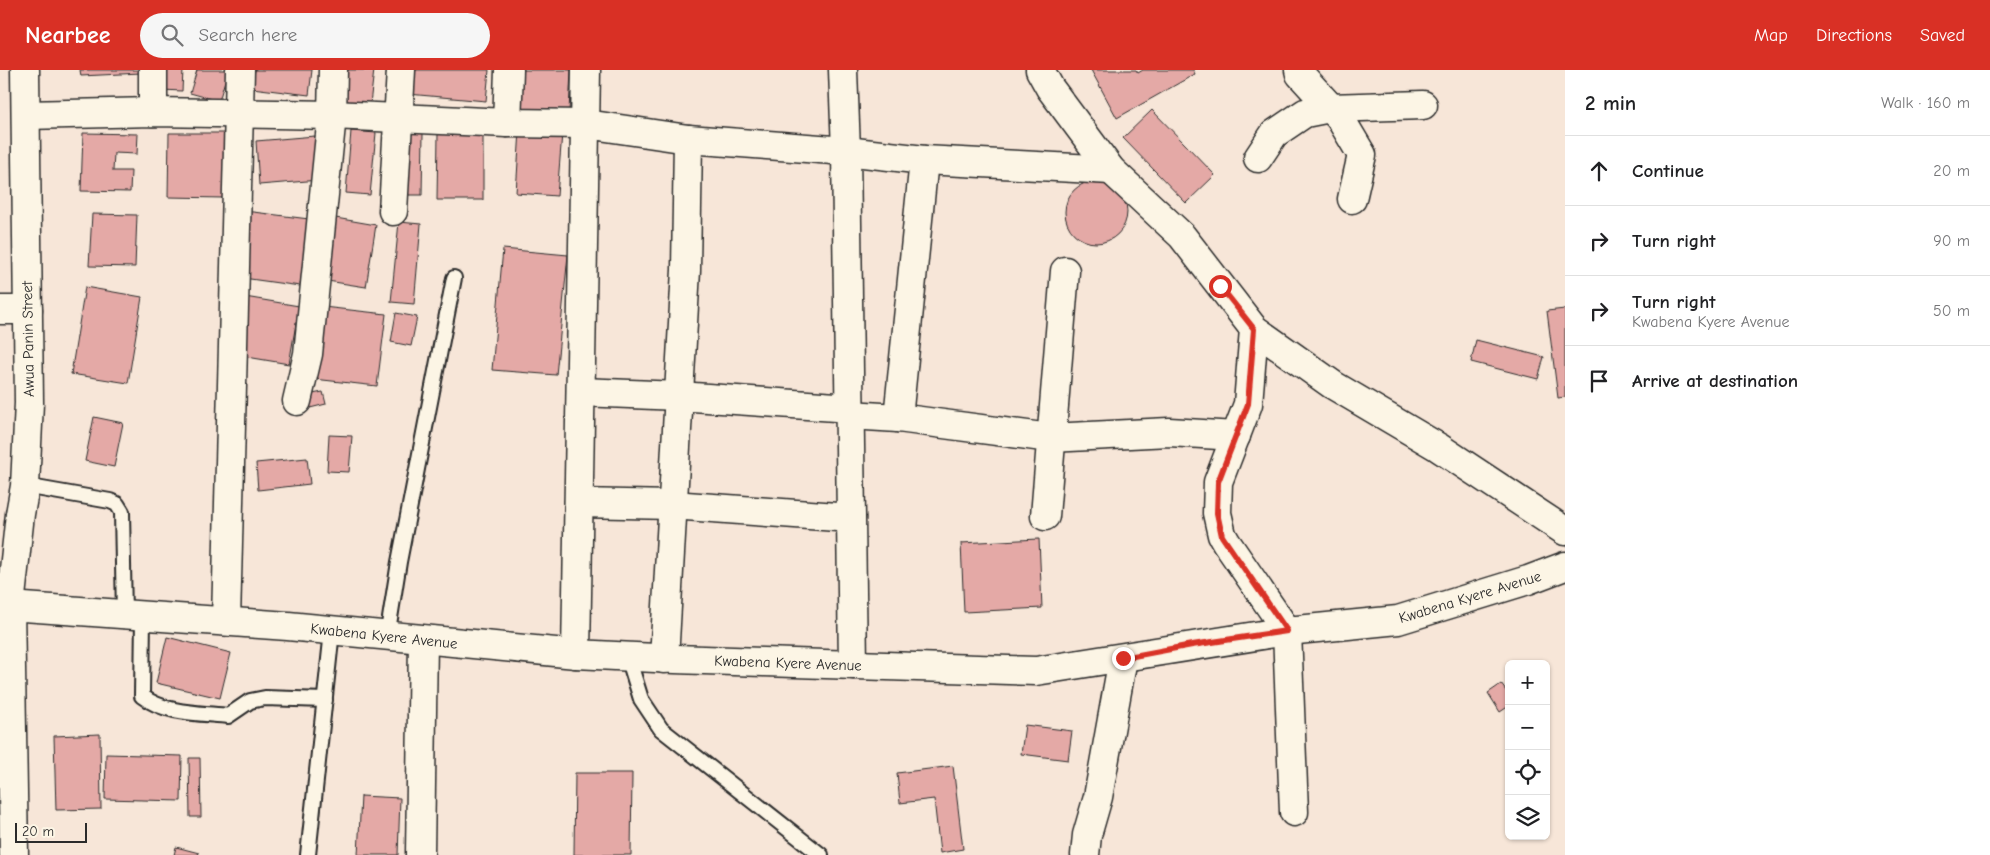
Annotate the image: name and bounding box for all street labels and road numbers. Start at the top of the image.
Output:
street label: Awua Panin Street [18,280,38,397]
street label: Kwabena Kyere Avenue [1397,567,1544,627]
street label: Kwabena Kyere Avenue [310,619,459,653]
street label: Kwabena Kyere Avenue [714,651,863,675]

